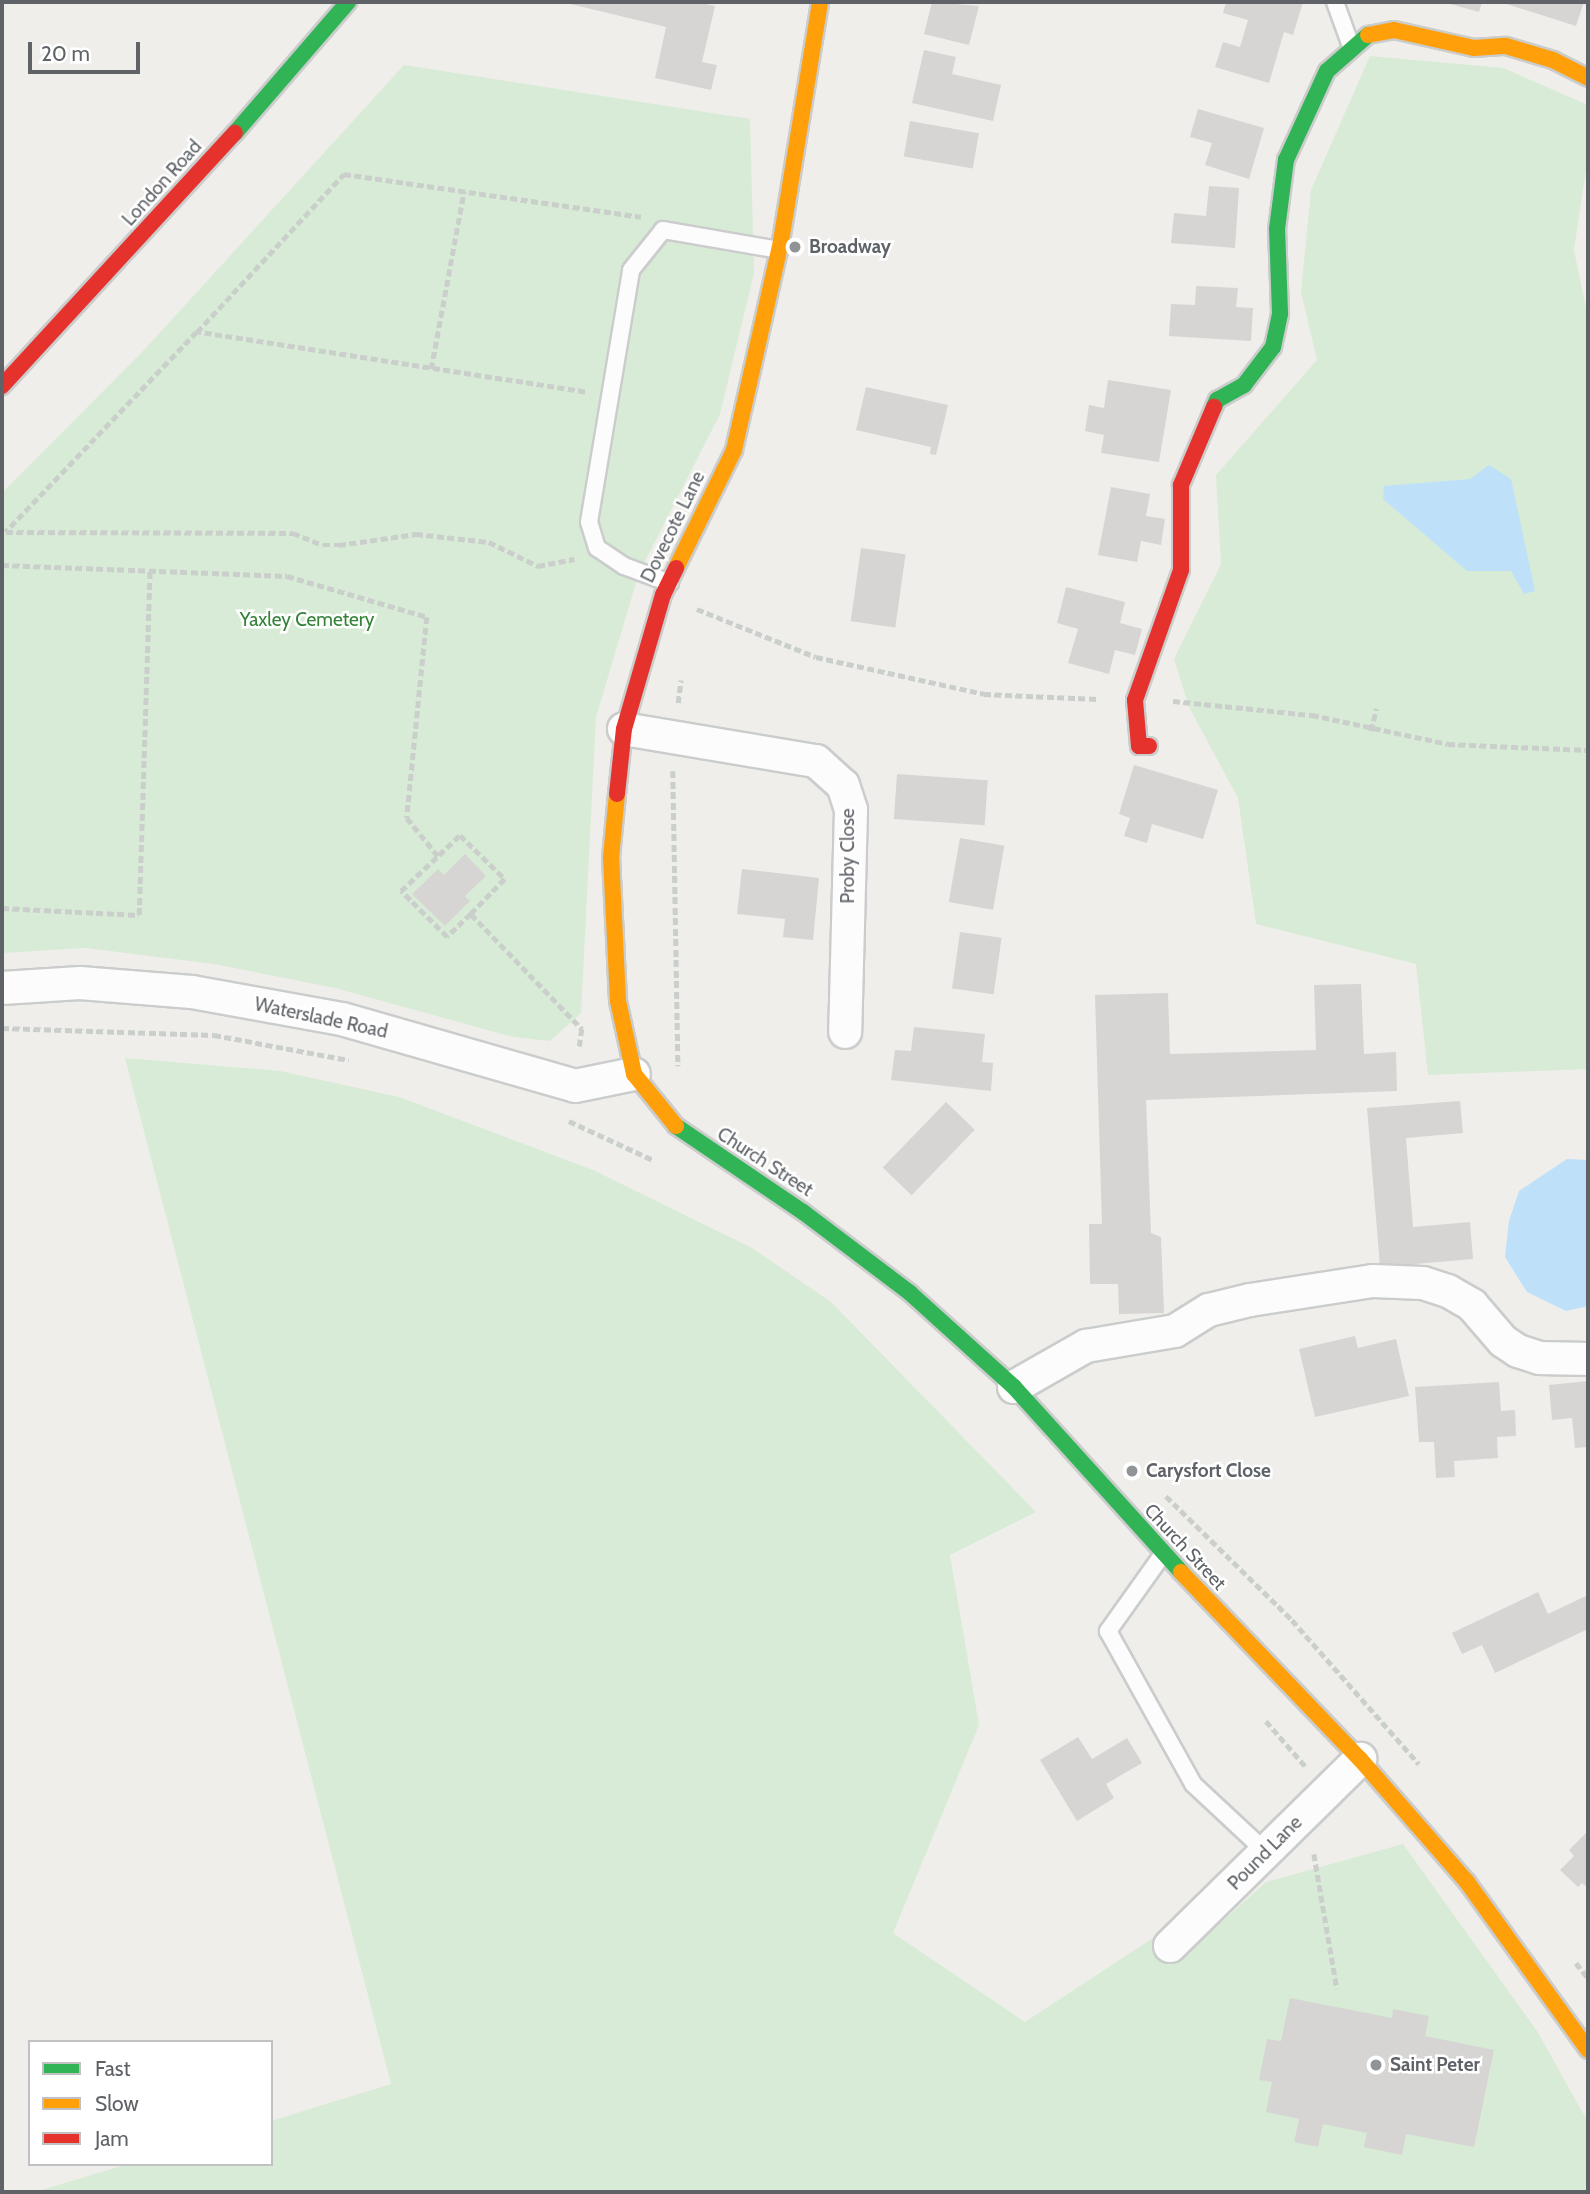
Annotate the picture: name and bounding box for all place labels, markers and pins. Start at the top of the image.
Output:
place label: Broadway [809,236,891,258]
marker: Broadway [787,239,803,255]
place label: Carysfort Close [1146,1460,1271,1482]
marker: Carysfort Close [1124,1463,1140,1479]
place label: Saint Peter [1390,2054,1480,2076]
marker: Saint Peter [1368,2057,1384,2073]

